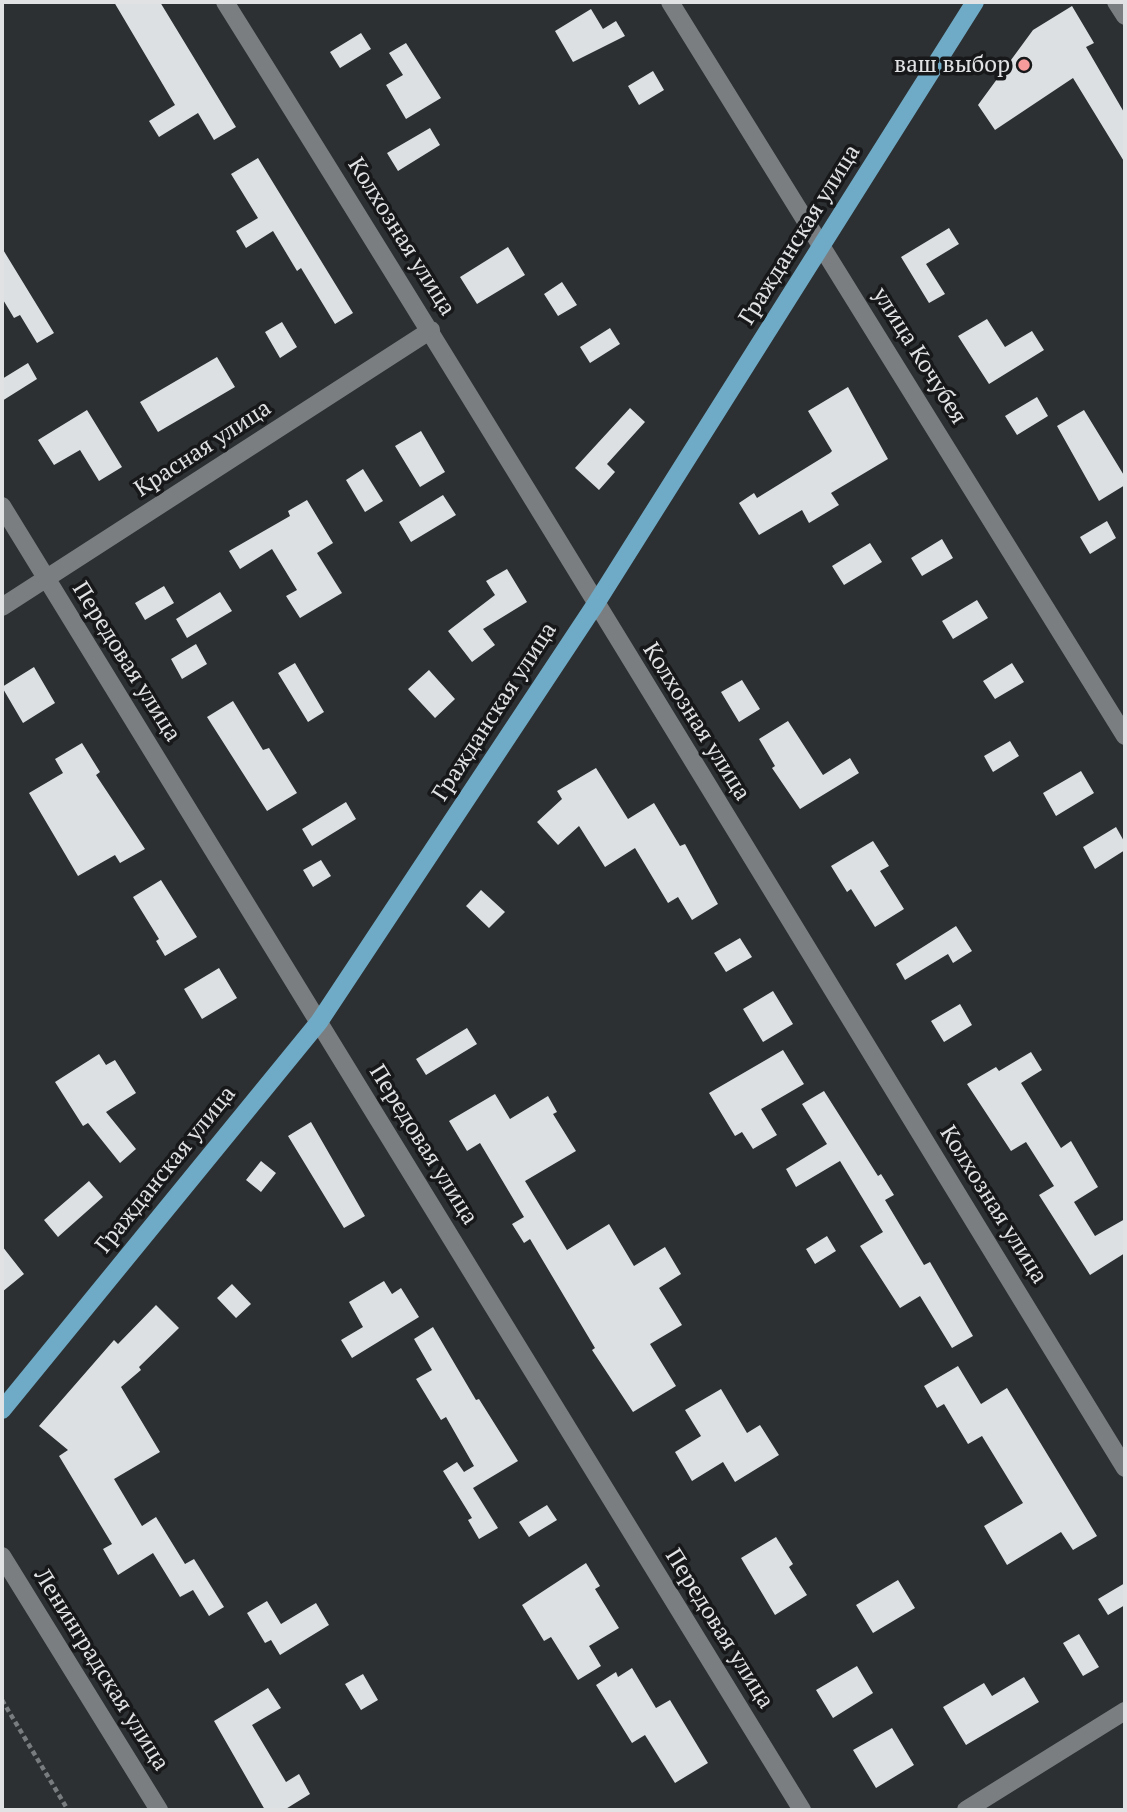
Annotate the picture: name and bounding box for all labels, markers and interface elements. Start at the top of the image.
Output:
place label: ваш выбор [894,51,1010,79]
marker: ваш выбор [1016,57,1032,73]
street label: Гражданская улица [733,140,867,330]
street label: Колхозная улица [341,153,461,321]
street label: улица Кочубея [866,283,972,429]
street label: Красная улица [130,395,276,503]
street label: Передовая улица [66,577,186,747]
street label: Гражданская улица [427,618,563,806]
street label: Колхозная улица [636,638,756,806]
street label: Передовая улица [363,1060,483,1230]
street label: Гражданская улица [90,1081,242,1259]
street label: Колхозная улица [933,1121,1053,1289]
street label: Передовая улица [659,1544,779,1714]
street label: Ленинградская улица [28,1564,174,1776]

